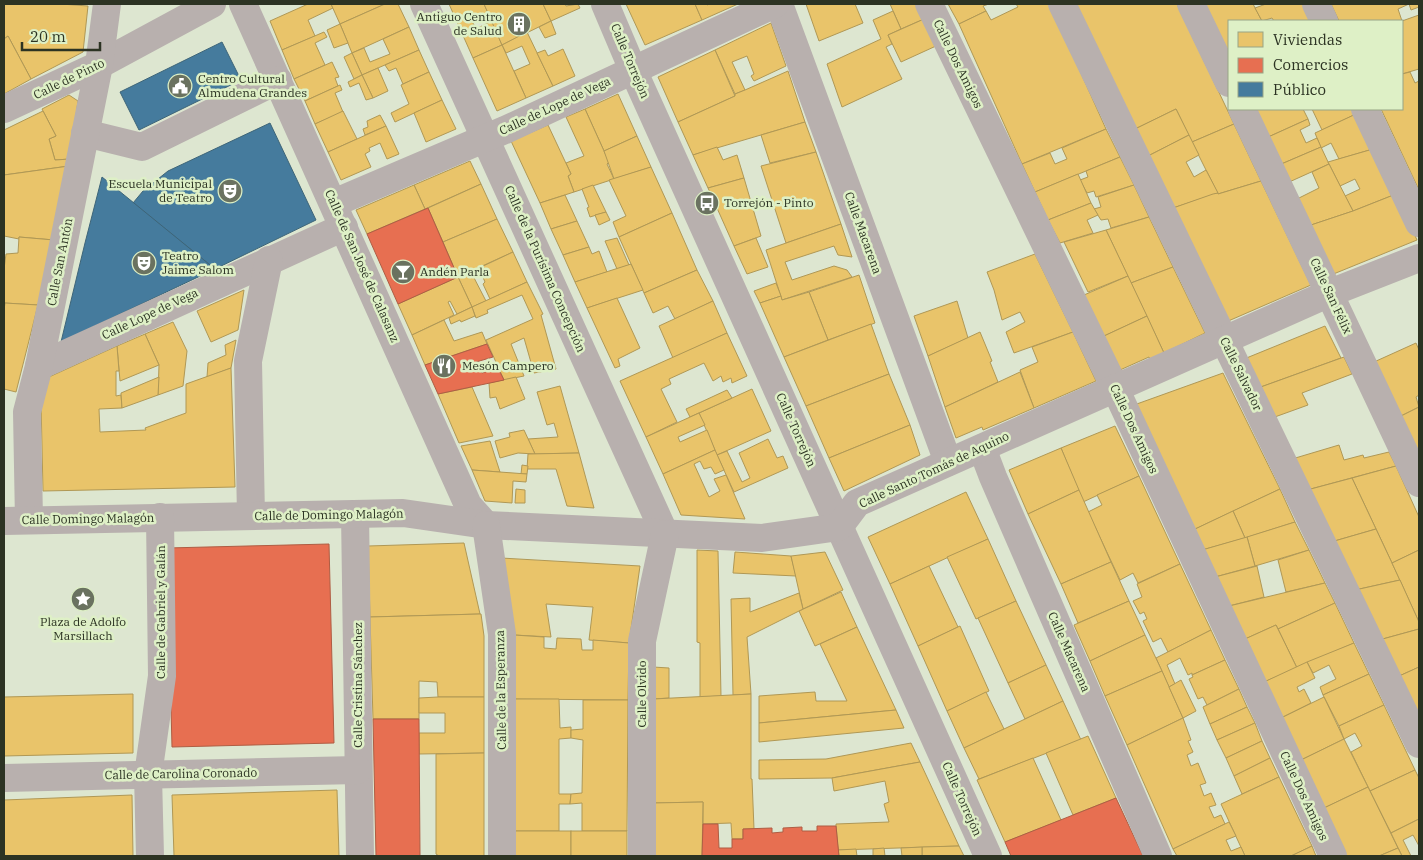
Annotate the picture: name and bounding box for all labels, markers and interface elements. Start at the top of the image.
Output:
place label: Antiguo Centro de Salud [416,9,502,38]
building icon: Antiguo Centro de Salud [506,11,532,37]
street label: Calle Dos Amigos [930,17,987,111]
scale bar [22,20,100,52]
legend [1228,20,1403,110]
street label: Calle Torrejón [608,21,653,101]
text: 20 m [30,27,66,46]
text: Viviendas [1273,30,1342,49]
street label: Calle de Pinto [31,55,107,102]
text: Comercios [1273,55,1348,74]
place label: Centro Cultural Almudena Grandes [198,71,307,100]
public building icon: Centro Cultural Almudena Grandes [167,73,193,99]
street label: Calle de Lope de Vega [497,73,613,138]
text: Público [1273,80,1326,99]
place label: Escuela Municipal de Teatro [109,176,212,205]
theatre icon: Escuela Municipal de Teatro [217,178,243,204]
street label: Calle de la Purísima Concepción [502,183,589,355]
street label: Calle de San José de Calasanz [322,187,403,344]
bus stop icon: Torrejón - Pinto [694,190,720,216]
street label: Calle Macarena [842,190,885,276]
place label: Torrejón - Pinto [724,195,814,210]
street label: Calle San Antón [44,216,75,307]
place label: Teatro Jaime Salom [162,248,234,277]
theatre icon: Teatro Jaime Salom [131,250,157,276]
street label: Calle San Félix [1307,255,1356,336]
bar icon: Andén Parla [390,259,416,285]
place label: Andén Parla [420,264,490,279]
street label: Calle Lope de Vega [99,284,201,342]
street label: Calle Salvador [1217,335,1266,414]
restaurant icon: Mesón Campero [431,353,457,379]
place label: Mesón Campero [462,358,554,373]
street label: Calle Dos Amigos [1107,382,1162,476]
street label: Calle Torrejón [773,390,820,470]
street label: Calle Santo Tomás de Aquino [856,428,1011,511]
street label: Calle de Domingo Malagón [254,506,404,523]
street label: Calle Domingo Malagón [21,510,155,527]
street label: Calle de Gabriel y Galán [153,545,168,679]
place icon: Plaza de Adolfo Marsillach [70,586,96,612]
street label: Calle Macarena [1045,609,1094,695]
place label: Plaza de Adolfo Marsillach [40,614,126,643]
street label: Calle Cristina Sánchez [350,622,365,748]
street label: Calle de la Esperanza [492,630,509,750]
street label: Calle Olvido [634,660,649,728]
street label: Calle Dos Amigos [1277,749,1332,843]
street label: Calle Torrejón [939,759,986,839]
street label: Calle de Carolina Coronado [105,765,258,782]

